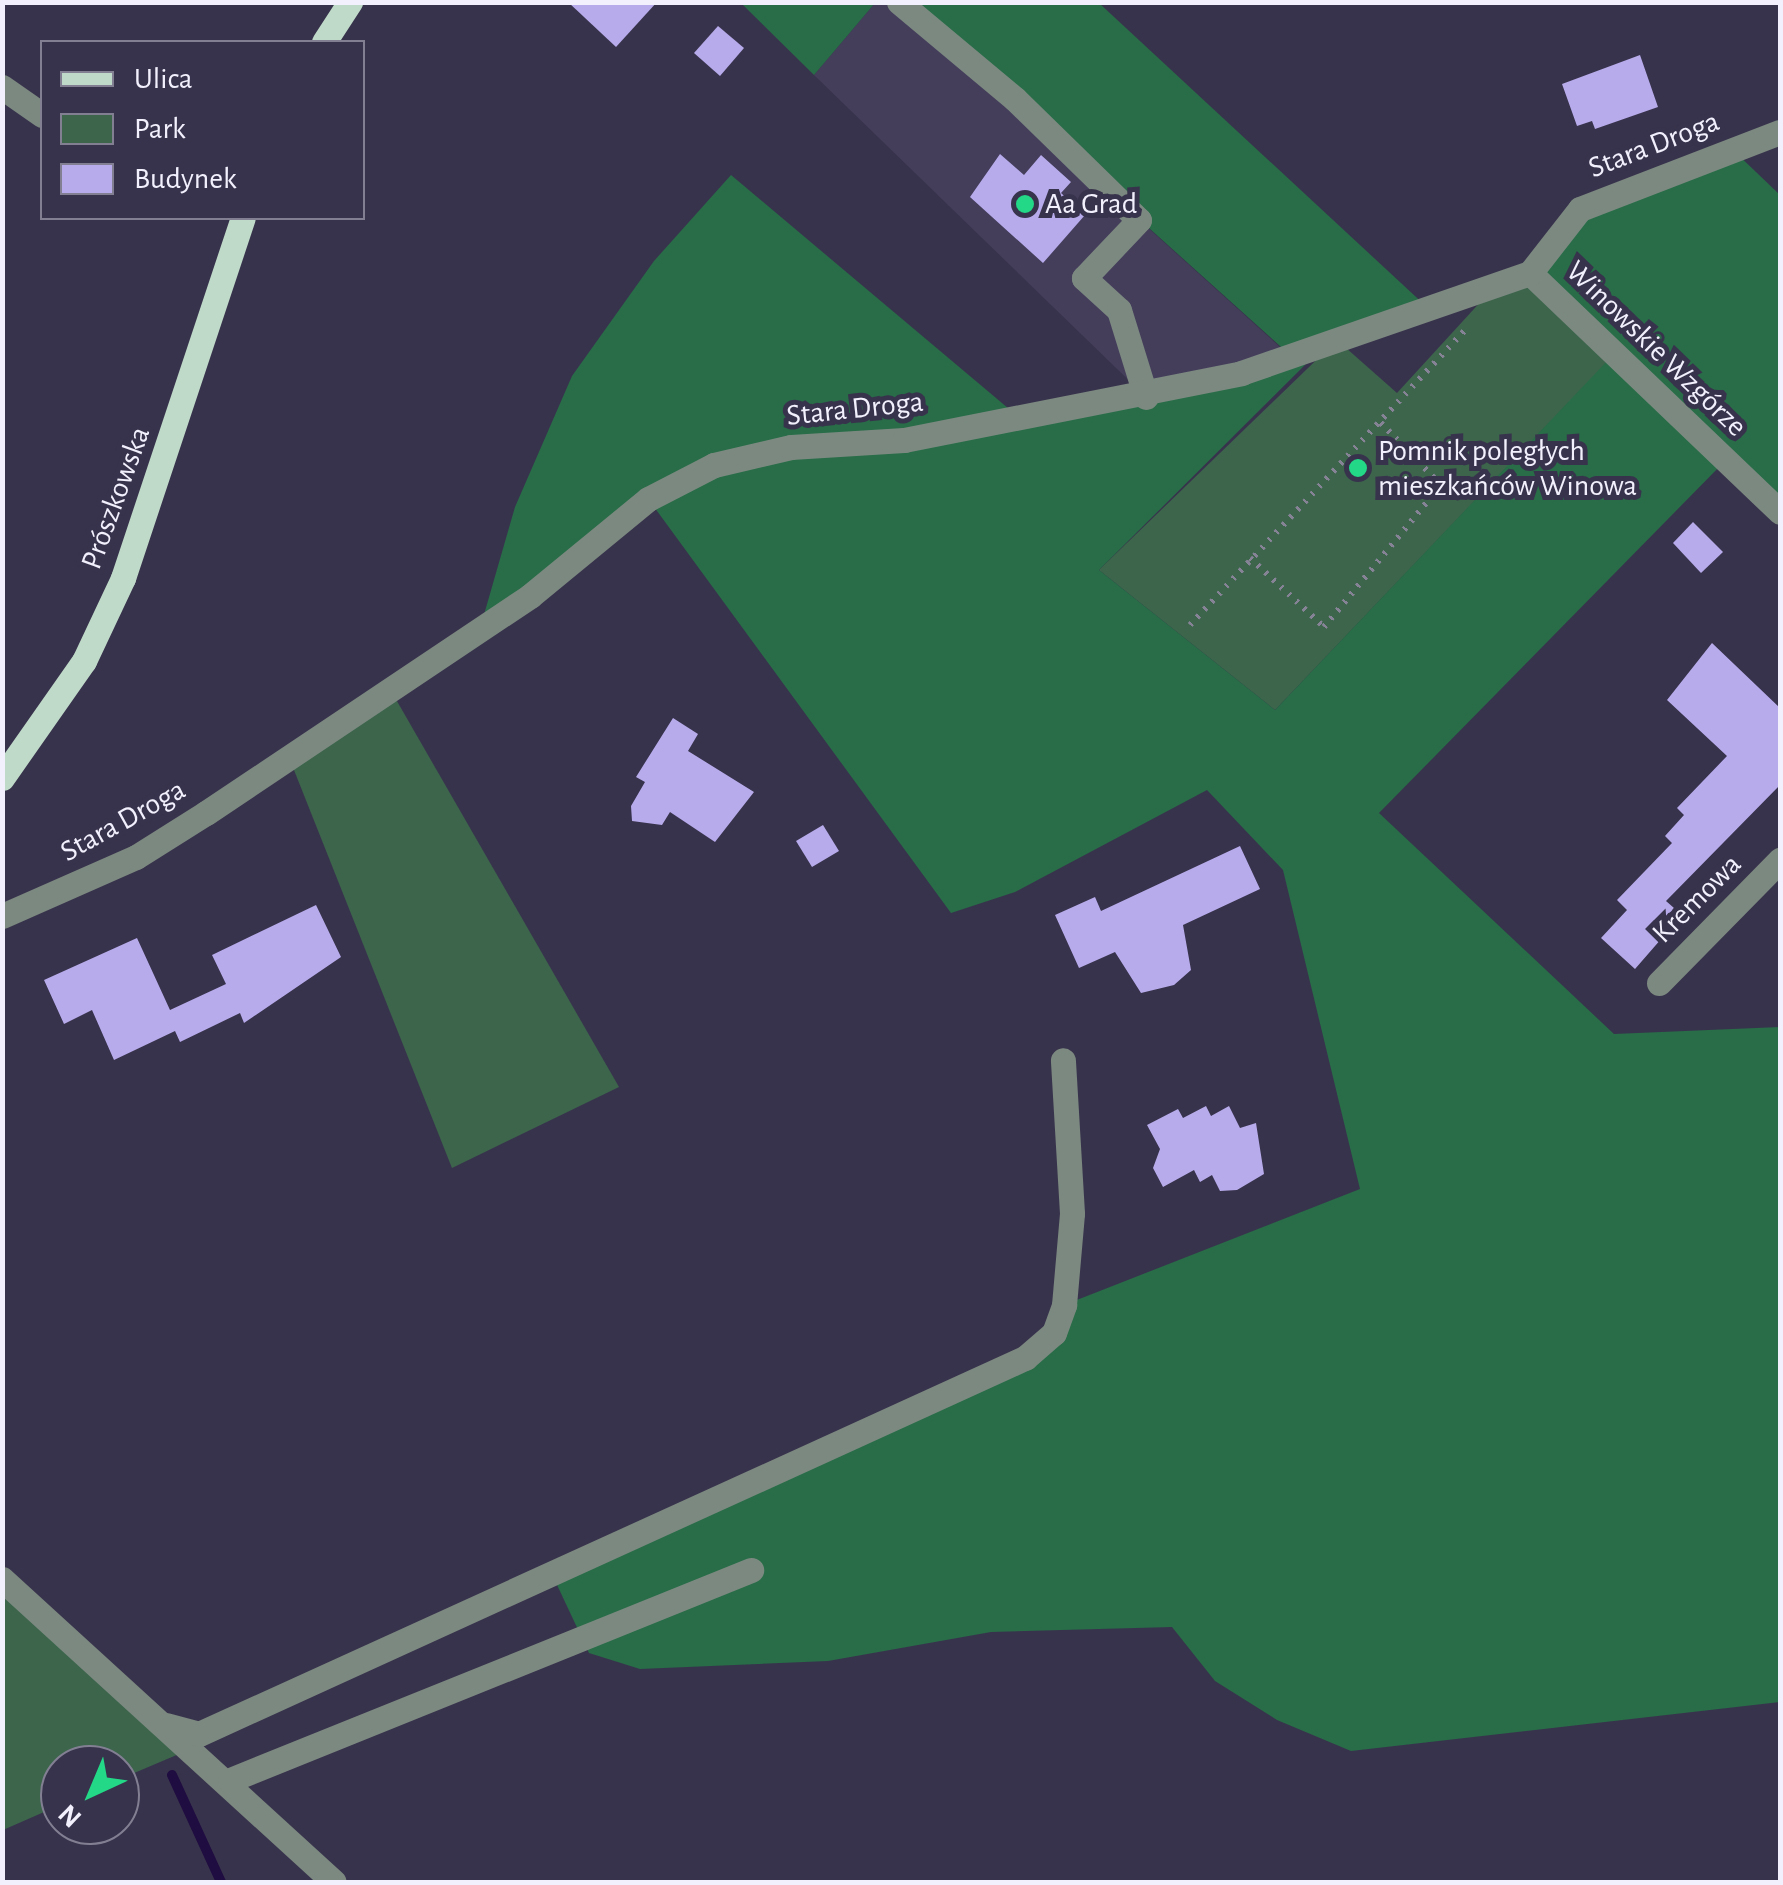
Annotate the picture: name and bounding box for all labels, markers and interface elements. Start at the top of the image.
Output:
legend [40,40,365,220]
text: Ulica [134,64,193,94]
street label: Stara Droga [1583,104,1725,186]
text: Park [134,114,186,144]
text: Budynek [134,164,237,194]
place label: Aa Grad [1045,186,1137,222]
marker: Aa Grad [1014,193,1036,215]
street label: Winowskie Wzgórze [1558,254,1754,444]
street label: Stara Droga [785,384,925,434]
street label: Prószkowska [74,422,158,574]
place label: Pomnik poległych mieszkańców Winowa [1378,433,1637,504]
marker: Pomnik poległych mieszkańców Winowa [1347,457,1369,479]
street label: Stara Droga [54,772,192,870]
street label: Kremowa [1645,847,1749,951]
north arrow [40,1745,140,1845]
text: N [54,1798,87,1832]

